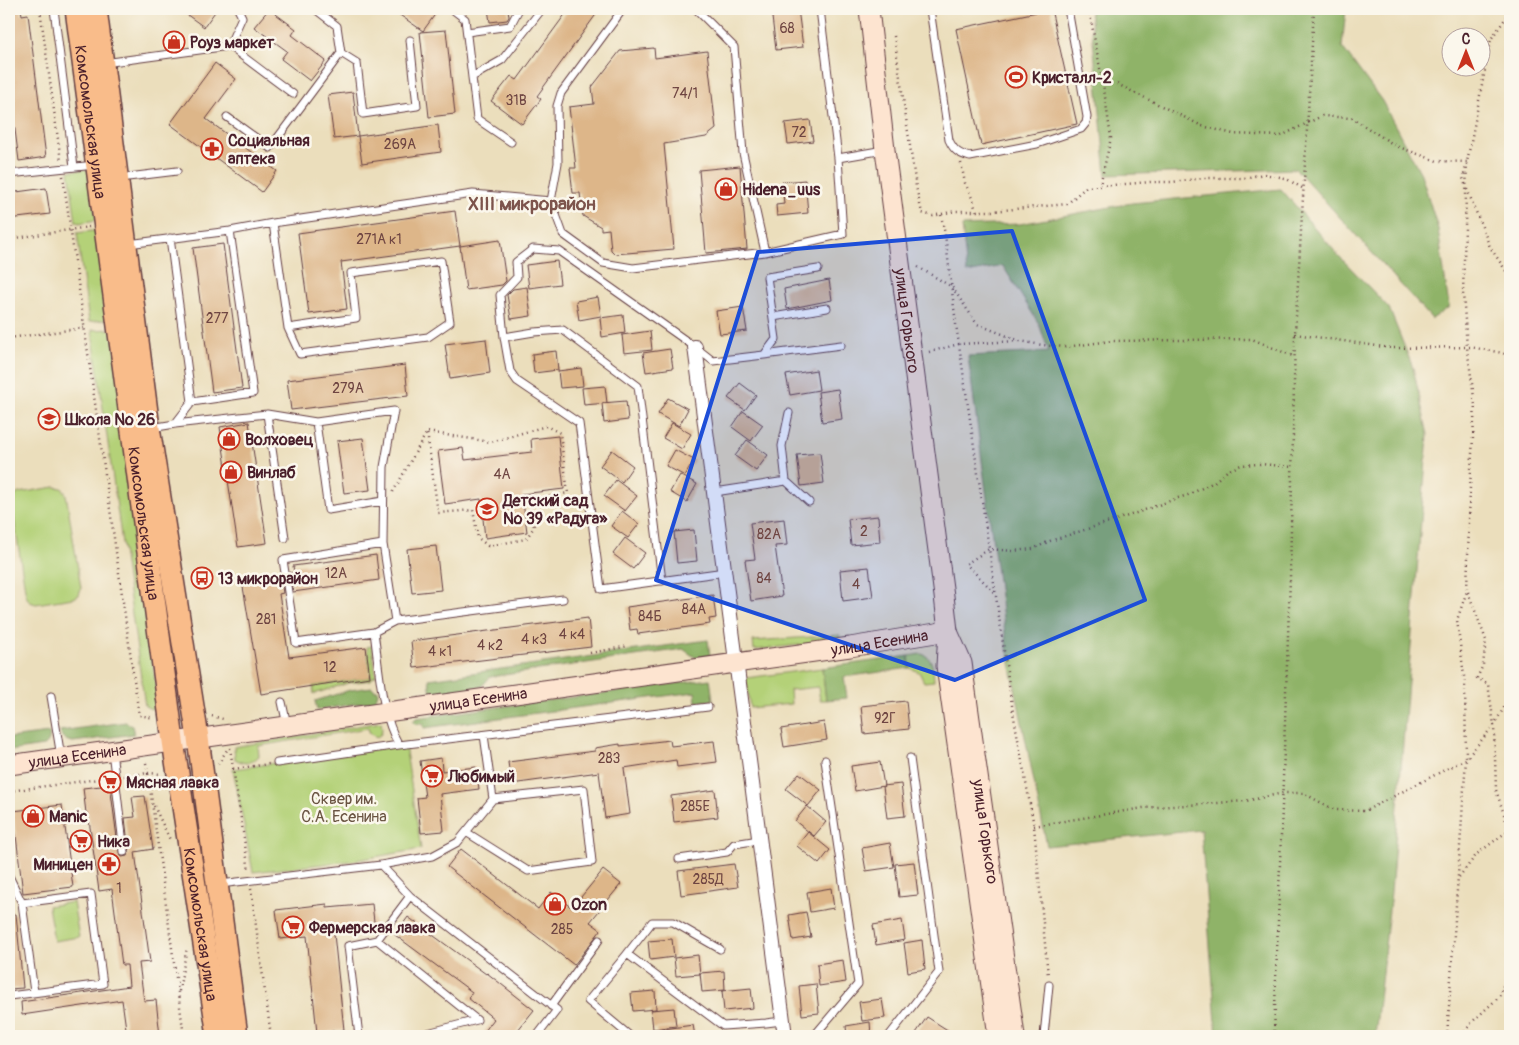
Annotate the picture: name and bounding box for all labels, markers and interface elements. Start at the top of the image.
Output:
house number: 68 [779,20,795,37]
north arrow [1442,28,1492,78]
shop icon: Роуз маркет [162,30,186,54]
text: С [1462,31,1471,48]
place label: Роуз маркет [190,33,275,53]
street label: Комсомольская улица [70,44,110,200]
sports icon: Кристалл-2 [1004,65,1028,89]
place label: Кристалл-2 [1032,68,1112,88]
house number: 74/1 [672,85,698,102]
house number: 31В [505,92,527,109]
house number: 72 [791,124,807,141]
place label: Социальная аптека [228,131,310,169]
house number: 269А [384,136,416,153]
pharmacy icon: Социальная аптека [200,137,224,161]
shop icon: Hidena_uus [714,177,738,201]
place label: Hidena_uus [742,180,821,200]
district label: XIII микрорайон [468,192,596,216]
house number: 271А к1 [356,231,402,248]
street label: улица Горького [890,266,923,375]
house number: 277 [206,310,229,327]
house number: 279А [332,380,364,397]
school or university icon: Школа № 26 [37,407,61,431]
place label: Школа № 26 [64,410,155,430]
shop icon: Волховец [217,427,241,451]
place label: Волховец [245,430,313,450]
street label: Комсомольская улица [123,446,163,602]
shop icon: Винлаб [219,460,243,484]
place label: Винлаб [247,463,297,483]
house number: 4А [493,466,511,483]
place label: Детский сад № 39 «Радуга» [502,491,608,529]
school or university icon: Детский сад № 39 «Радуга» [475,497,499,521]
house number: 2 [860,523,868,540]
house number: 82А [757,526,781,543]
house number: 12А [325,565,347,582]
bus stop icon: 13 микрорайон [190,566,214,590]
place label: 13 микрорайон [218,569,318,589]
house number: 84 [756,570,772,587]
house number: 4 [852,576,860,593]
house number: 84А [682,601,706,618]
house number: 84Б [638,608,662,625]
house number: 281 [256,611,276,628]
street label: улица Есенина [829,625,930,661]
house number: 4 к4 [559,626,585,643]
house number: 4 к3 [521,631,547,648]
house number: 4 к2 [477,637,503,654]
house number: 4 к1 [428,643,452,660]
house number: 12 [323,659,337,676]
street label: улица Есенина [427,683,529,717]
house number: 92Г [874,710,896,727]
street label: улица Есенина [26,740,128,773]
house number: 283 [598,750,621,767]
supermarket icon: Любимый [420,764,444,788]
place label: Любимый [447,767,515,787]
supermarket icon: Мясная лавка [98,770,122,794]
place label: Мясная лавка [126,773,220,793]
street label: улица Горького [967,777,1002,886]
park label: Сквер им. С.А. Есенина [301,789,387,827]
house number: 285Е [680,798,710,815]
shop icon: Manic [21,804,45,828]
place label: Manic [49,807,88,827]
supermarket icon: Ника [69,829,93,853]
place label: Ника [97,832,131,852]
street label: Комсомольская улица [178,847,222,1003]
pharmacy icon: Миницен [97,852,121,876]
place label: Миницен [33,855,93,875]
house number: 285Д [693,871,724,888]
house number: 1 [116,880,122,897]
shop icon: Ozon [543,892,567,916]
place label: Ozon [571,895,607,915]
supermarket icon: Фермерская лавка [281,915,305,939]
place label: Фермерская лавка [308,918,436,938]
house number: 285 [551,921,573,938]

